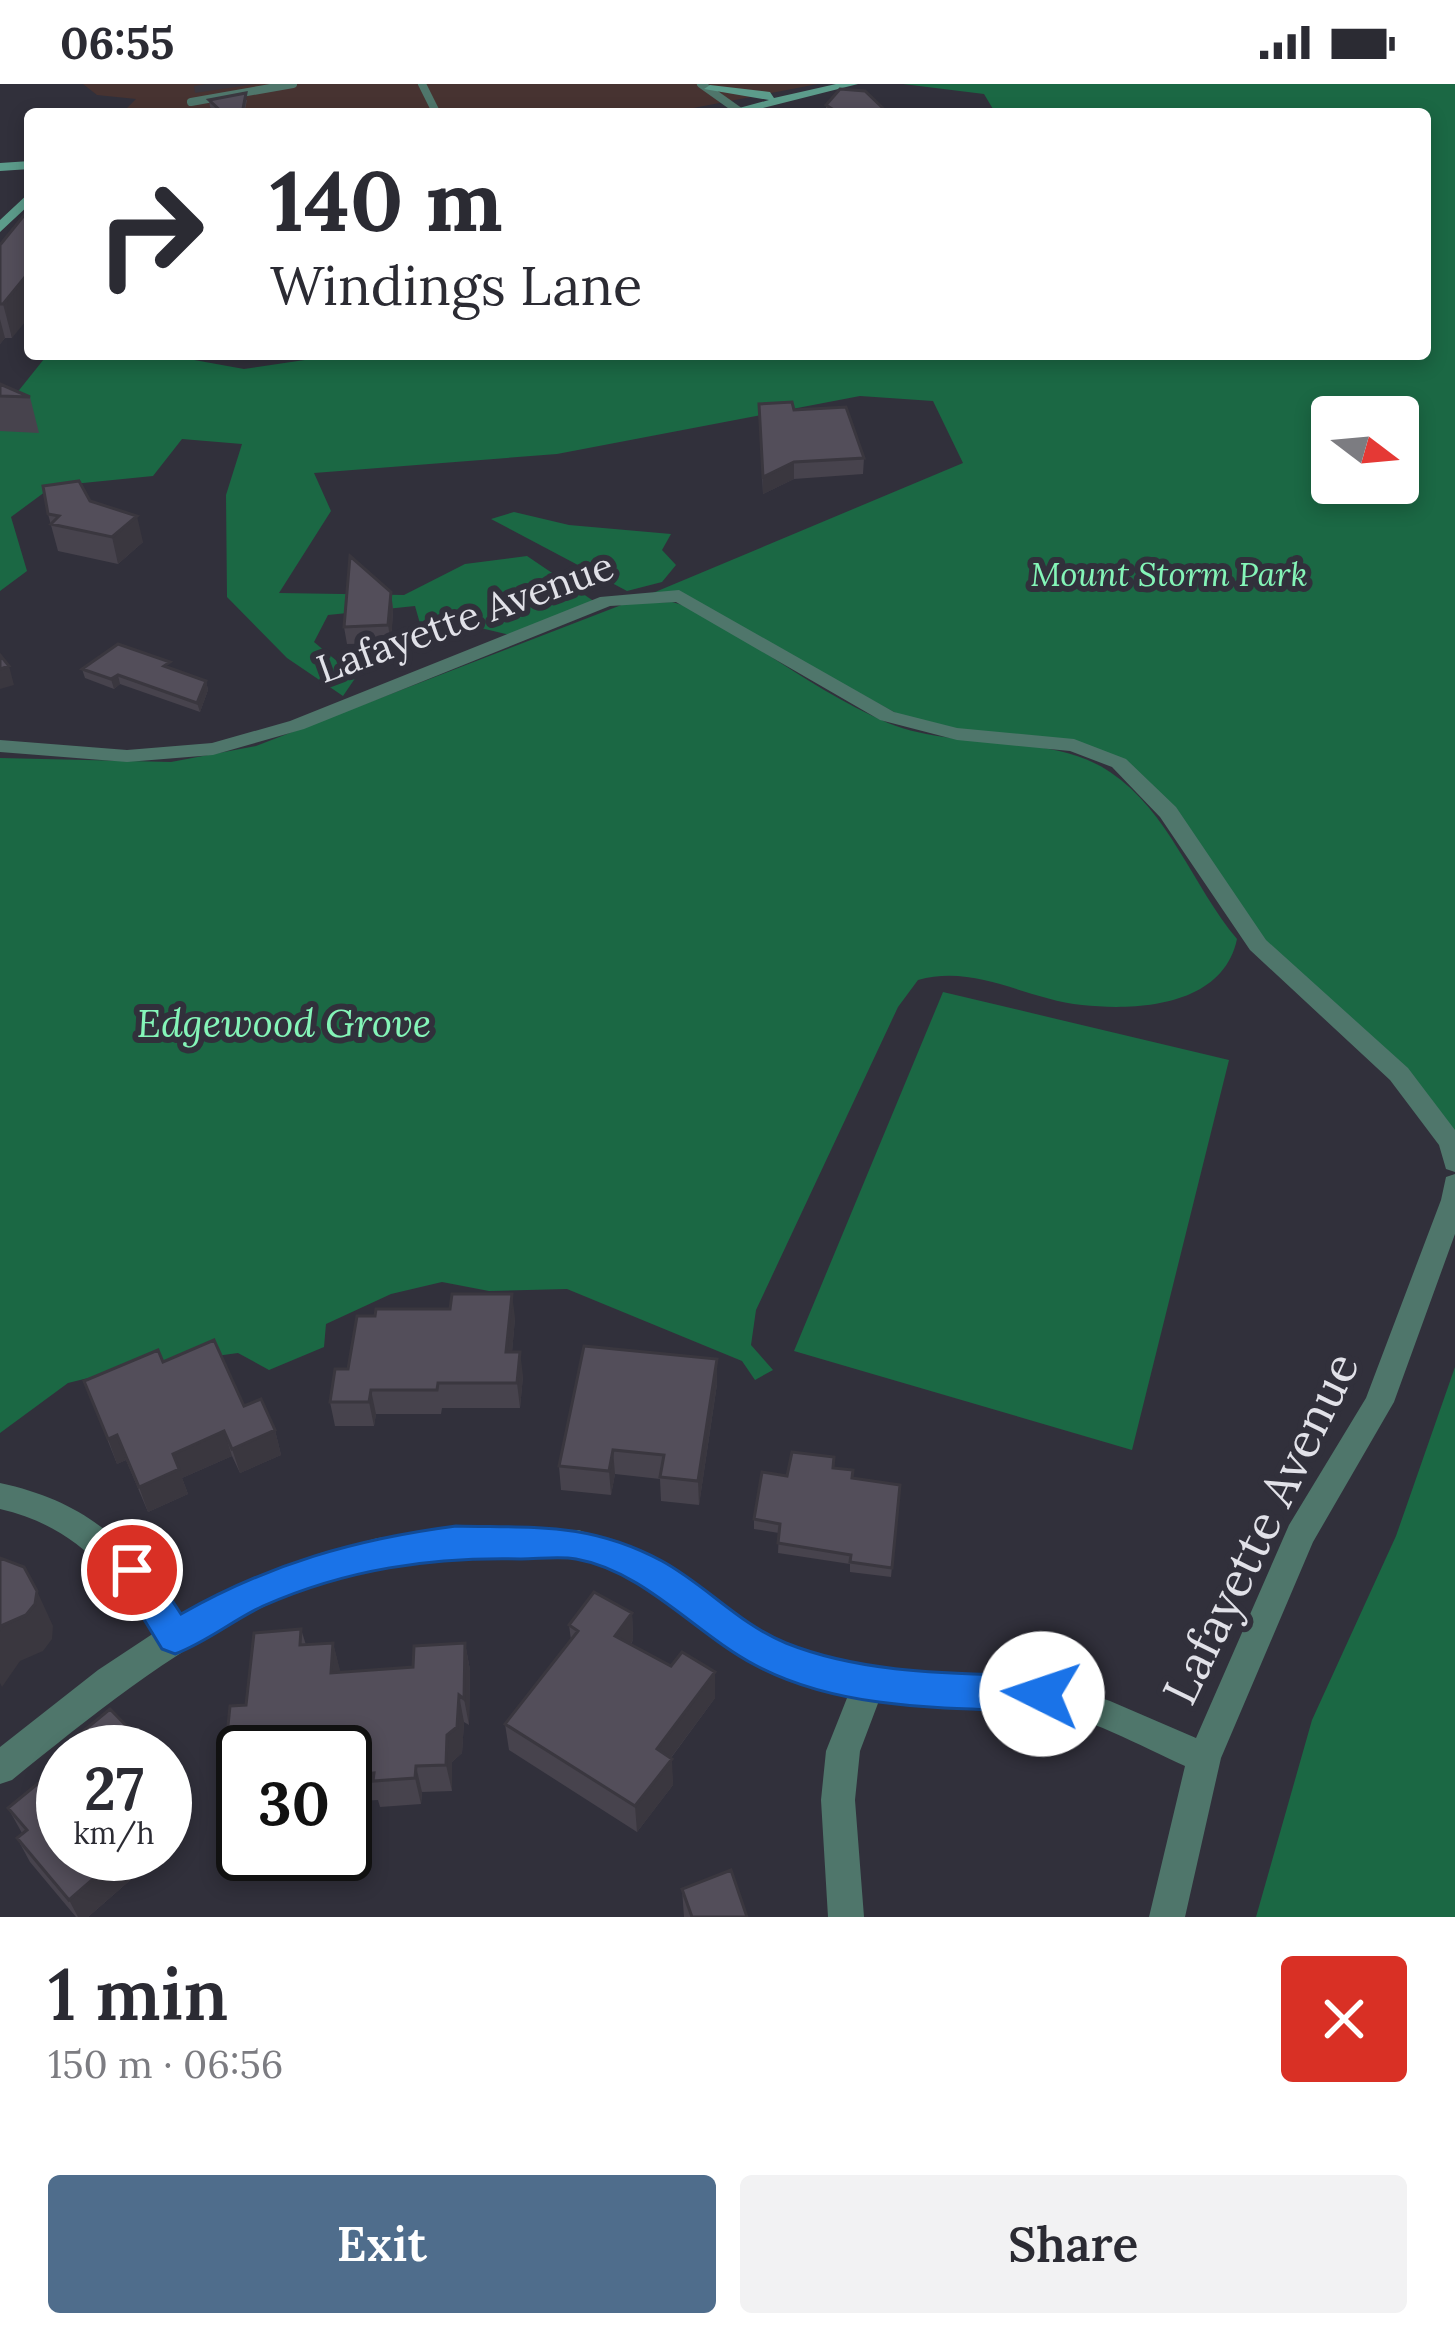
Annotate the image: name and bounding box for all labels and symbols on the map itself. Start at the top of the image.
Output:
north arrow [1311,396,1419,504]
street label: Lafayette Avenue [310,540,620,694]
park label: Mount Storm Park [1030,553,1308,595]
park label: Edgewood Grove [137,998,431,1048]
street label: Lafayette Avenue [1148,1342,1372,1714]
pin [81,1519,183,1621]
position arrow [979,1631,1105,1757]
speed limit sign: 30 [216,1725,372,1881]

